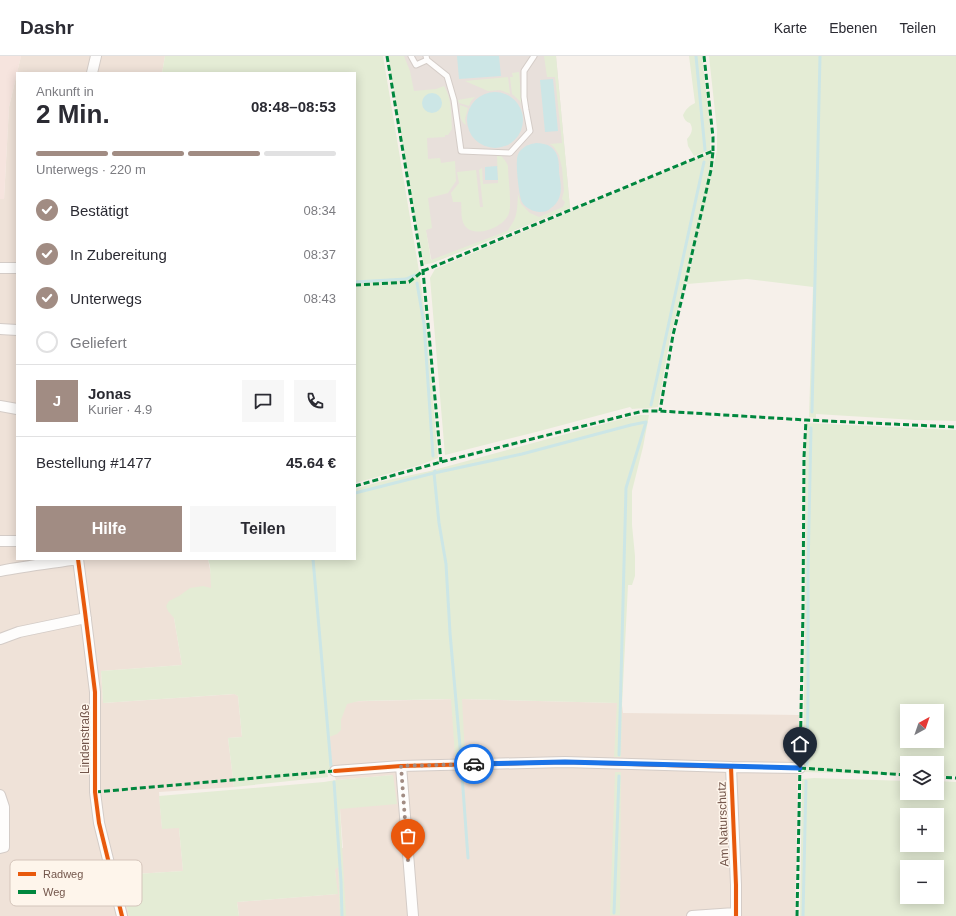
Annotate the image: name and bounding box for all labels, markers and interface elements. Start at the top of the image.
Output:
text: Dashr [20,17,74,38]
text: Karte [774,20,807,36]
text: Ebenen [829,20,877,36]
text: Teilen [899,20,936,36]
text: Ankunft in [36,84,94,99]
text: 08:48–08:53 [251,98,336,115]
text: 2 Min. [36,99,110,129]
text: Unterwegs · 220 m [36,162,146,177]
icon: check [36,199,58,221]
text: Bestätigt [70,202,128,219]
text: 08:34 [303,203,336,218]
icon: check [36,243,58,265]
text: In Zubereitung [70,246,167,263]
text: 08:37 [303,247,336,262]
icon: check [36,287,58,309]
text: Unterwegs [70,290,142,307]
text: 08:43 [303,291,336,306]
text: Geliefert [70,334,127,351]
button: chat [242,380,284,422]
button: phone [294,380,336,422]
text: Jonas [88,385,131,402]
text: J [53,392,61,409]
text: Kurier · 4.9 [88,402,152,417]
text: Bestellung #1477 [36,454,152,471]
text: 45.64 € [286,454,336,471]
button: Hilfe [36,506,182,552]
button: Teilen [190,506,336,552]
street label: Lindenstraße [78,704,92,774]
north arrow [900,704,944,748]
map controls [900,704,944,904]
pin [783,727,817,768]
icon: home [789,733,811,755]
courier [454,744,494,784]
icon: car [463,753,485,775]
button: layers [900,756,944,800]
street label: Am Naturschutz [715,781,731,867]
button: + [900,808,944,852]
pin [391,819,425,860]
icon: bag [397,825,419,847]
legend [10,860,142,906]
button: − [900,860,944,904]
text: Radweg [43,868,83,880]
text: Weg [43,886,65,898]

